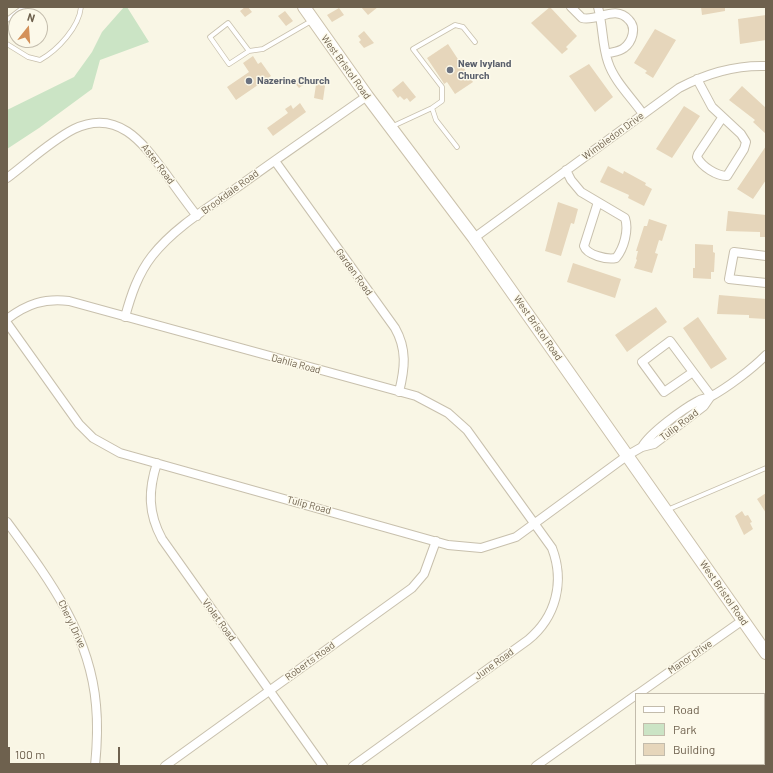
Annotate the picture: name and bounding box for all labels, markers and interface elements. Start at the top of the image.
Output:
north arrow [8,8,48,48]
text: N [26,10,37,24]
street label: West Bristol Road [319,32,373,102]
place label: New Ivyland Church [458,58,511,82]
marker: New Ivyland Church [445,65,455,75]
place label: Nazerine Church [257,75,330,87]
marker: Nazerine Church [244,76,254,86]
street label: Wimbledon Drive [580,110,646,162]
street label: Aster Road [139,141,177,187]
street label: Brookdale Road [199,167,261,217]
street label: Garden Road [333,246,375,298]
street label: West Bristol Road [511,293,565,363]
street label: Dahlia Road [270,352,322,376]
street label: Tulip Road [657,407,701,443]
street label: Tulip Road [286,493,332,517]
street label: West Bristol Road [697,558,751,628]
street label: Violet Road [200,597,238,643]
street label: Cheryl Drive [56,598,88,650]
street label: Manor Drive [666,637,714,677]
street label: Roberts Road [283,639,337,683]
street label: June Road [472,646,516,682]
legend [635,693,765,765]
text: Road [673,702,700,716]
text: Park [673,722,697,736]
scale bar [10,739,122,765]
text: Building [673,742,715,756]
text: 100 m [15,747,45,761]

